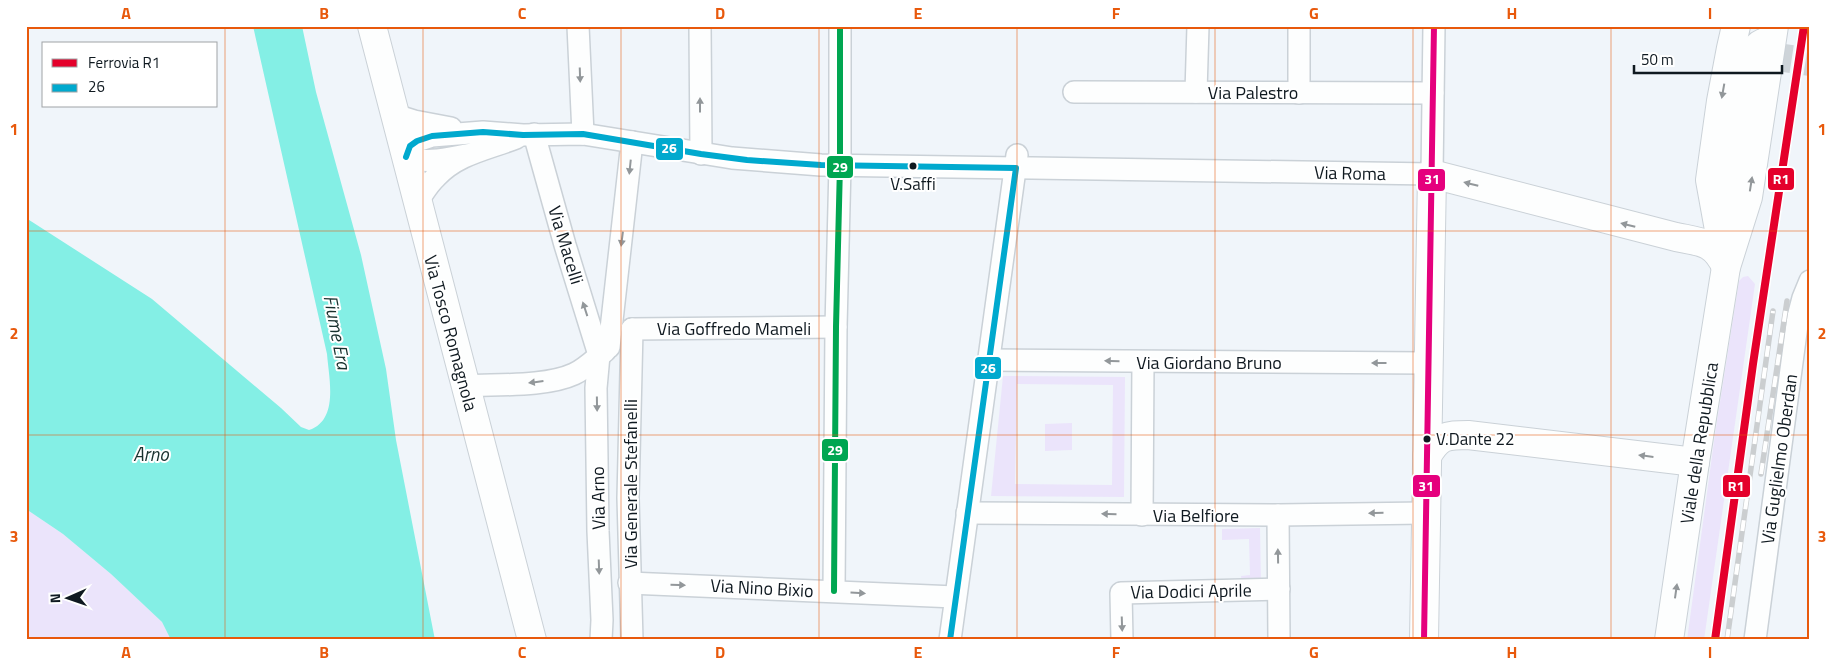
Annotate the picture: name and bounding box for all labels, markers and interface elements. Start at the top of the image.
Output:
text: A [121,1,131,25]
text: B [319,1,329,25]
text: C [518,1,527,25]
text: D [715,1,725,25]
text: E [914,1,923,25]
text: F [1112,1,1121,25]
text: G [1309,1,1319,25]
text: H [1507,1,1517,25]
text: I [1708,1,1712,25]
legend [42,42,218,108]
scale bar [1634,42,1781,74]
text: 50 m [1641,48,1674,71]
text: Ferrovia R1 [88,51,160,74]
one-way arrow [576,67,584,83]
text: 26 [88,75,105,98]
street label: Via Palestro [1208,79,1298,106]
one-way arrow [1719,83,1727,99]
one-way arrow [696,97,704,113]
text: 1 [10,117,18,141]
text: 1 [1818,117,1826,141]
line badge: 26 [655,137,684,161]
text: 26 [661,137,677,158]
line badge: 29 [826,155,854,179]
text: 29 [832,156,848,177]
one-way arrow [626,159,634,175]
street label: Via Roma [1314,159,1386,187]
marker: V.Saffi [908,161,918,171]
line badge: R1 [1767,167,1795,191]
line badge: 31 [1417,168,1446,192]
text: 31 [1424,168,1440,189]
text: R1 [1773,168,1789,189]
place label: V.Saffi [890,171,936,197]
one-way arrow [1747,175,1755,191]
one-way arrow [1463,180,1478,188]
street label: Via Macelli [541,203,591,287]
one-way arrow [1621,221,1636,229]
one-way arrow [618,232,626,248]
street label: Via Tosco Romagnola [417,252,485,414]
water label: Fiume Era [317,292,360,373]
one-way arrow [581,301,589,316]
street label: Via Goffredo Mameli [657,315,811,342]
text: 2 [10,321,18,345]
text: 2 [1818,321,1826,345]
street label: Via Giordano Bruno [1136,349,1282,376]
line badge: 26 [974,356,1002,380]
text: 26 [980,357,996,378]
one-way arrow [1104,357,1120,365]
one-way arrow [1371,359,1387,367]
street label: Viale della Repubblica [1673,360,1725,526]
street label: Via Guglielmo Oberdan [1754,372,1804,546]
one-way arrow [527,378,543,386]
one-way arrow [593,396,601,412]
street label: Via Generale Stefanelli [617,399,644,569]
place label: V.Dante 22 [1436,426,1515,452]
marker: V.Dante 22 [1422,434,1432,444]
line badge: 29 [821,438,849,462]
water label: Arno [133,439,169,468]
text: 29 [827,439,843,460]
one-way arrow [1638,452,1654,460]
street label: Via Arno [584,466,612,530]
line badge: 31 [1412,474,1441,498]
line badge: R1 [1722,474,1751,498]
text: 31 [1418,475,1434,496]
text: R1 [1728,475,1744,496]
street label: Via Belfiore [1153,502,1239,529]
one-way arrow [1368,509,1384,517]
one-way arrow [1100,510,1116,518]
text: 3 [10,524,18,548]
text: 3 [1818,524,1826,548]
one-way arrow [1274,548,1282,564]
one-way arrow [595,559,603,575]
street label: Via Nino Bixio [710,572,814,604]
north arrow [42,574,92,624]
street label: Via Dodici Aprile [1130,576,1252,606]
one-way arrow [670,581,686,589]
one-way arrow [1673,583,1681,599]
one-way arrow [850,589,866,597]
text: N [44,593,65,604]
one-way arrow [1118,616,1126,632]
text: A [121,640,131,664]
text: B [319,640,329,664]
text: C [518,640,527,664]
text: D [715,640,725,664]
text: E [914,640,923,664]
text: F [1112,640,1121,664]
text: G [1309,640,1319,664]
text: H [1507,640,1517,664]
text: I [1708,640,1712,664]

